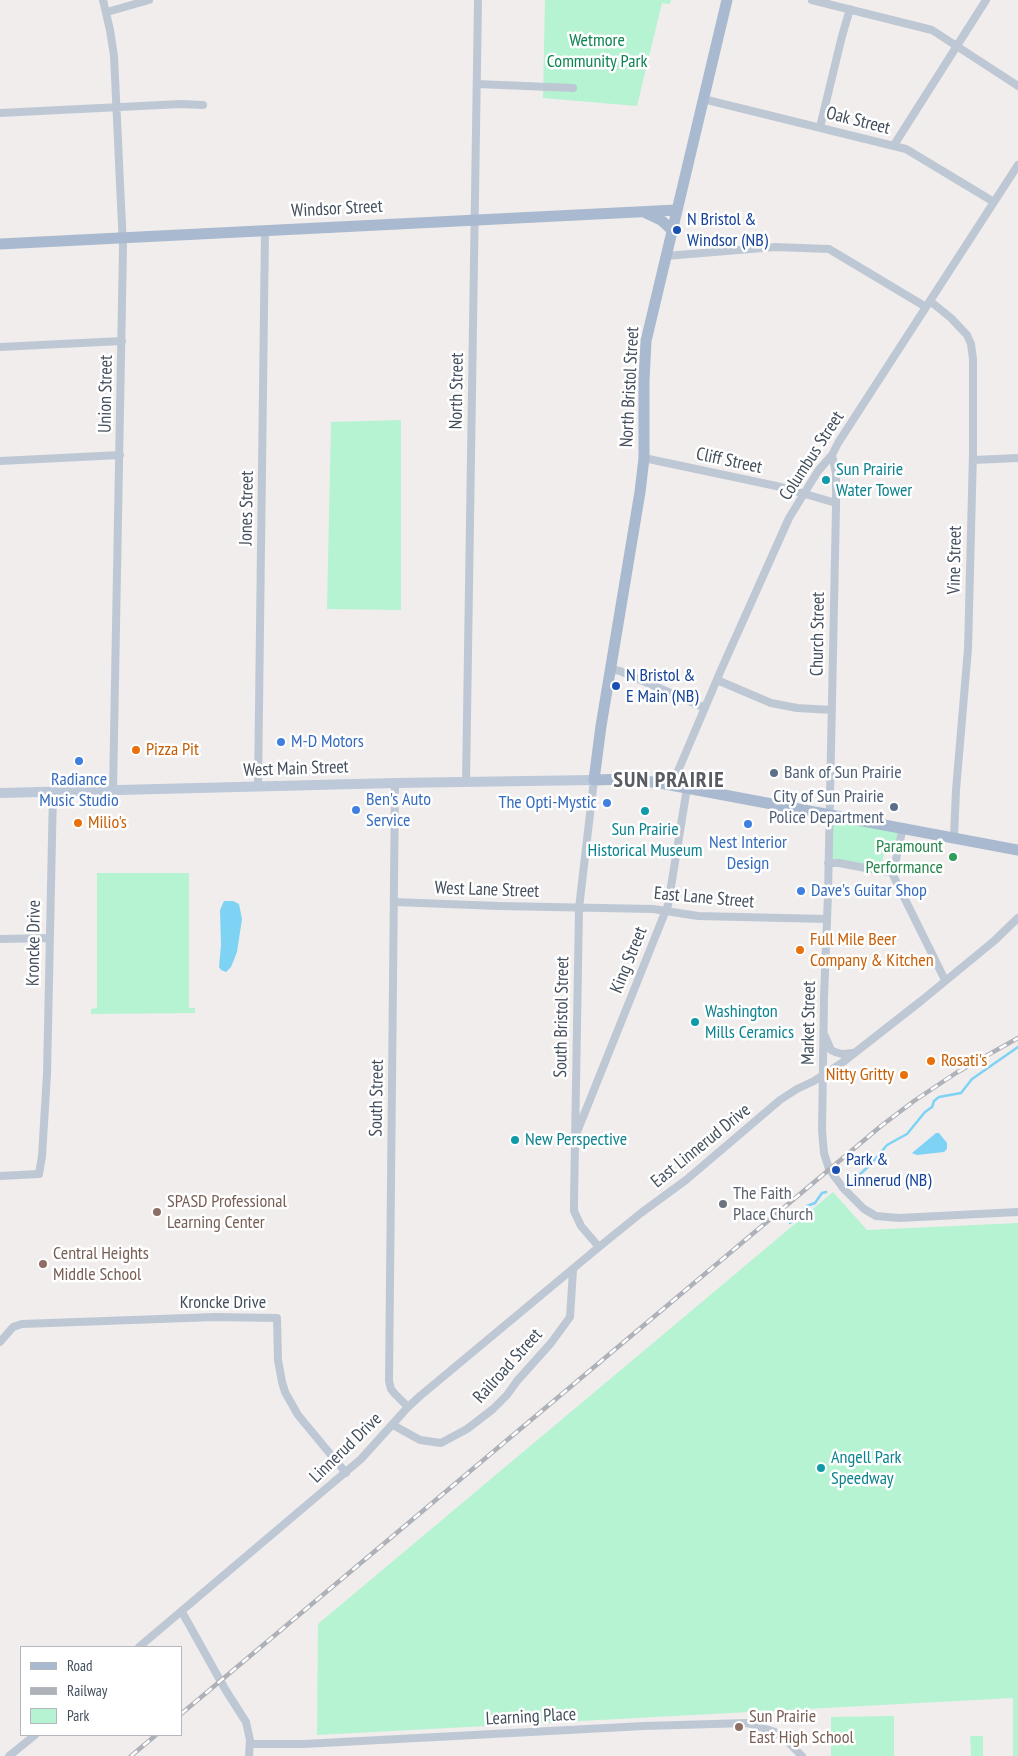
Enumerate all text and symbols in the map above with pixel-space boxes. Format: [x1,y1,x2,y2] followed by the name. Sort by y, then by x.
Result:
[547,30,647,72] park label: Wetmore Community Park
[824,103,892,139] street label: Oak Street
[291,196,383,222] street label: Windsor Street
[687,209,768,252] place label: N Bristol & Windsor (NB)
[671,224,683,236] marker: N Bristol & Windsor (NB)
[616,326,644,448] street label: North Bristol Street
[446,352,468,430] street label: North Street
[95,355,117,433] street label: Union Street
[775,407,849,505] street label: Columbus Street
[694,444,764,478] street label: Cliff Street
[836,459,912,502] place label: Sun Prairie Water Tower
[236,471,258,545] street label: Jones Street
[820,474,832,486] marker: Sun Prairie Water Tower
[944,525,966,595] street label: Vine Street
[806,592,830,676] street label: Church Street
[626,665,698,708] place label: N Bristol & E Main (NB)
[610,680,622,692] marker: N Bristol & E Main (NB)
[291,731,364,753] place label: M-D Motors
[275,736,287,748] marker: M-D Motors
[146,739,199,761] place label: Pizza Pit
[130,744,142,756] marker: Pizza Pit
[73,755,85,767] marker: Radiance Music Studio
[243,756,349,782] street label: West Main Street
[784,762,902,784] place label: Bank of Sun Prairie
[768,767,780,779] marker: Bank of Sun Prairie
[612,768,726,794] district label: SUN PRAIRIE
[39,769,119,812] place label: Radiance Music Studio
[769,786,884,829] place label: City of Sun Prairie Police Department
[366,789,431,832] place label: Ben's Auto Service
[498,792,597,814] place label: The Opti-Mystic
[601,797,613,809] marker: The Opti-Mystic
[888,801,900,813] marker: City of Sun Prairie Police Department
[350,804,362,816] marker: Ben's Auto Service
[639,805,651,817] marker: Sun Prairie Historical Museum
[88,812,127,834] place label: Milio's
[72,817,84,829] marker: Milio's
[742,818,754,830] marker: Nest Interior Design
[587,819,703,862] place label: Sun Prairie Historical Museum
[709,832,787,874] place label: Nest Interior Design
[865,836,943,879] place label: Paramount Performance
[947,851,959,863] marker: Paramount Performance
[434,877,540,903] street label: West Lane Street
[811,880,927,902] place label: Dave's Guitar Shop
[653,883,755,913] street label: East Lane Street
[795,885,807,897] marker: Dave's Guitar Shop
[22,900,46,986] street label: Kroncke Drive
[606,924,652,996] street label: King Street
[810,929,934,972] place label: Full Mile Beer Company & Kitchen
[794,944,806,956] marker: Full Mile Beer Company & Kitchen
[550,956,574,1078] street label: South Bristol Street
[797,981,821,1065] street label: Market Street
[705,1001,794,1044] place label: Washington Mills Ceramics
[689,1016,701,1028] marker: Washington Mills Ceramics
[941,1050,987,1072] place label: Rosati's
[925,1055,937,1067] marker: Rosati's
[366,1059,388,1137] street label: South Street
[826,1064,894,1086] place label: Nitty Gritty
[898,1069,910,1081] marker: Nitty Gritty
[647,1099,755,1193] street label: East Linnerud Drive
[525,1129,627,1151] place label: New Perspective
[509,1134,521,1146] marker: New Perspective
[846,1149,932,1192] place label: Park & Linnerud (NB)
[830,1164,842,1176] marker: Park & Linnerud (NB)
[733,1183,813,1226] place label: The Faith Place Church
[167,1191,287,1234] place label: SPASD Professional Learning Center
[717,1198,729,1210] marker: The Faith Place Church
[151,1206,163,1218] marker: SPASD Professional Learning Center
[53,1243,149,1286] place label: Central Heights Middle School
[37,1258,49,1270] marker: Central Heights Middle School
[180,1292,266,1314] street label: Kroncke Drive
[469,1324,547,1408] street label: Railroad Street
[306,1408,386,1488] street label: Linnerud Drive
[831,1447,902,1490] place label: Angell Park Speedway
[815,1462,827,1474] marker: Angell Park Speedway
[20,1646,182,1736] legend
[67,1656,93,1675] text: Road
[67,1681,107,1700] text: Railway
[485,1704,577,1730] street label: Learning Place
[67,1706,89,1725] text: Park
[749,1706,854,1748] place label: Sun Prairie East High School
[733,1721,745,1733] marker: Sun Prairie East High School

